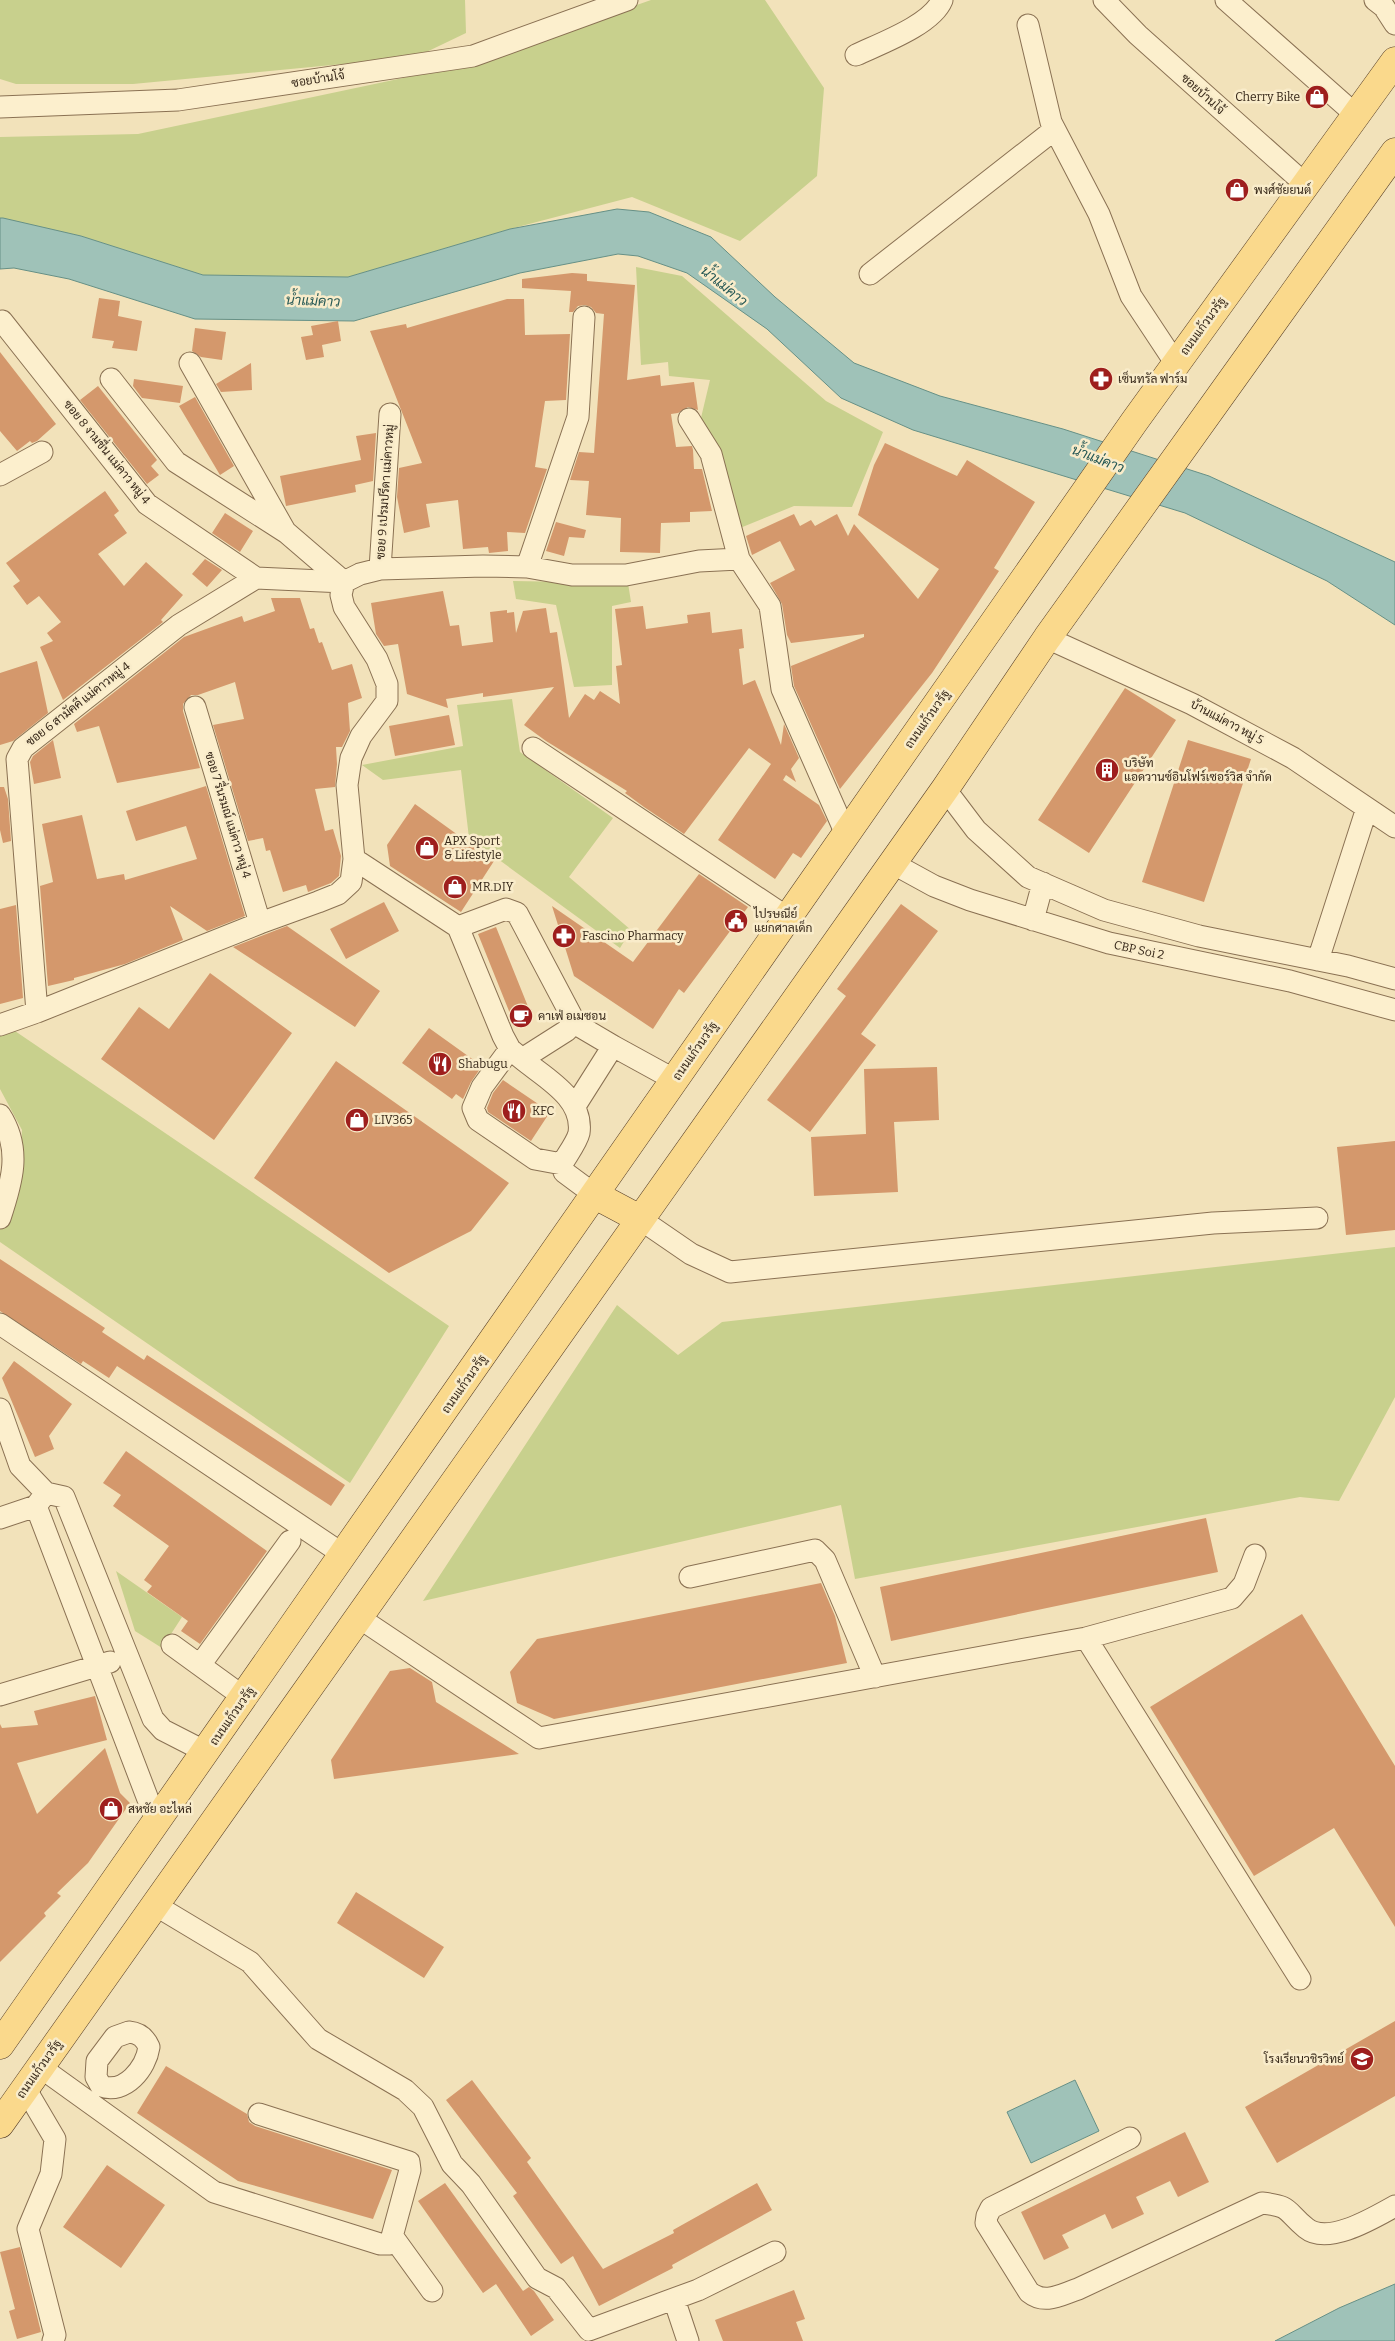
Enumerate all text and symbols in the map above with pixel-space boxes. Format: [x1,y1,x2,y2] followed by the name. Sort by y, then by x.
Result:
[290,67,346,90] street label: ซอยบ้านโจ้
[1178,70,1229,118] street label: ซอยบ้านโจ้
[1304,84,1330,110] shop icon: Cherry Bike
[1235,90,1300,104] place label: Cherry Bike
[1224,177,1250,203] shop icon: พงศ์ชัยยนต์
[1254,182,1311,197] place label: พงศ์ชัยยนต์
[697,259,753,310] water label: น้ำแม่คาว
[285,288,341,310] water label: น้ำแม่คาว
[1177,294,1230,358] street label: ถนนแก้วนวรัฐ
[1088,366,1114,392] pharmacy icon: เซ็นทรัล ฟาร์ม
[1118,370,1187,386] place label: เซ็นทรัล ฟาร์ม
[60,395,156,507] street label: ซอย 8 งามชื่น แม่คาว หมู่ 4
[372,424,398,560] street label: ซอย 9 เปรมปรีดา แม่คาวหมู่
[1069,438,1128,477] water label: น้ำแม่คาว
[23,658,133,750] street label: ซอย 6 สามัคคี แม่คาวหมู่ 4
[902,687,953,752] street label: ถนนแก้วนวรัฐ
[1188,697,1266,748] street label: บ้านแม่คาว หมู่ 5
[201,749,258,880] street label: ซอย 7 รื่นรมณ์ แม่คาว หมู่ 4
[1124,756,1272,784] place label: บริษัท แอดวานซ์อินโฟร์เซอร์วิส จำกัด
[1094,757,1120,783] building icon: บริษัท แอดวานซ์อินโฟร์เซอร์วิส จำกัด
[444,834,502,862] place label: APX Sport & Lifestyle
[414,835,440,861] shop icon: APX Sport & Lifestyle
[442,874,468,900] shop icon: MR.DIY
[472,880,514,894] place label: MR.DIY
[753,906,813,935] place label: ไปรษณีย์ แยกศาลเด็ก
[723,908,749,934] public building icon: ไปรษณีย์ แยกศาลเด็ก
[551,923,577,949] pharmacy icon: Fascino Pharmacy
[582,929,684,943] place label: Fascino Pharmacy
[1113,938,1165,962] street label: CBP Soi 2
[508,1003,534,1029] cafe icon: คาเฟ่ อเมซอน
[538,1009,606,1023] place label: คาเฟ่ อเมซอน
[670,1019,721,1084] street label: ถนนแก้วนวรัฐ
[427,1051,453,1077] restaurant icon: Shabugu
[458,1057,508,1071] place label: Shabugu
[501,1098,527,1124] restaurant icon: KFC
[532,1104,555,1118] place label: KFC
[344,1107,370,1133] shop icon: LIV365
[374,1113,413,1127] place label: LIV365
[439,1352,490,1417] street label: ถนนแก้วนวรัฐ
[207,1684,258,1749] street label: ถนนแก้วนวรัฐ
[98,1796,124,1822] shop icon: สหชัย อะไหล่
[128,1801,192,1816] place label: สหชัย อะไหล่
[14,2037,65,2102] street label: ถนนแก้วนวรัฐ
[1349,2046,1375,2072] school or university icon: โรงเรียนวชิรวิทย์
[1263,2051,1344,2066] place label: โรงเรียนวชิรวิทย์

